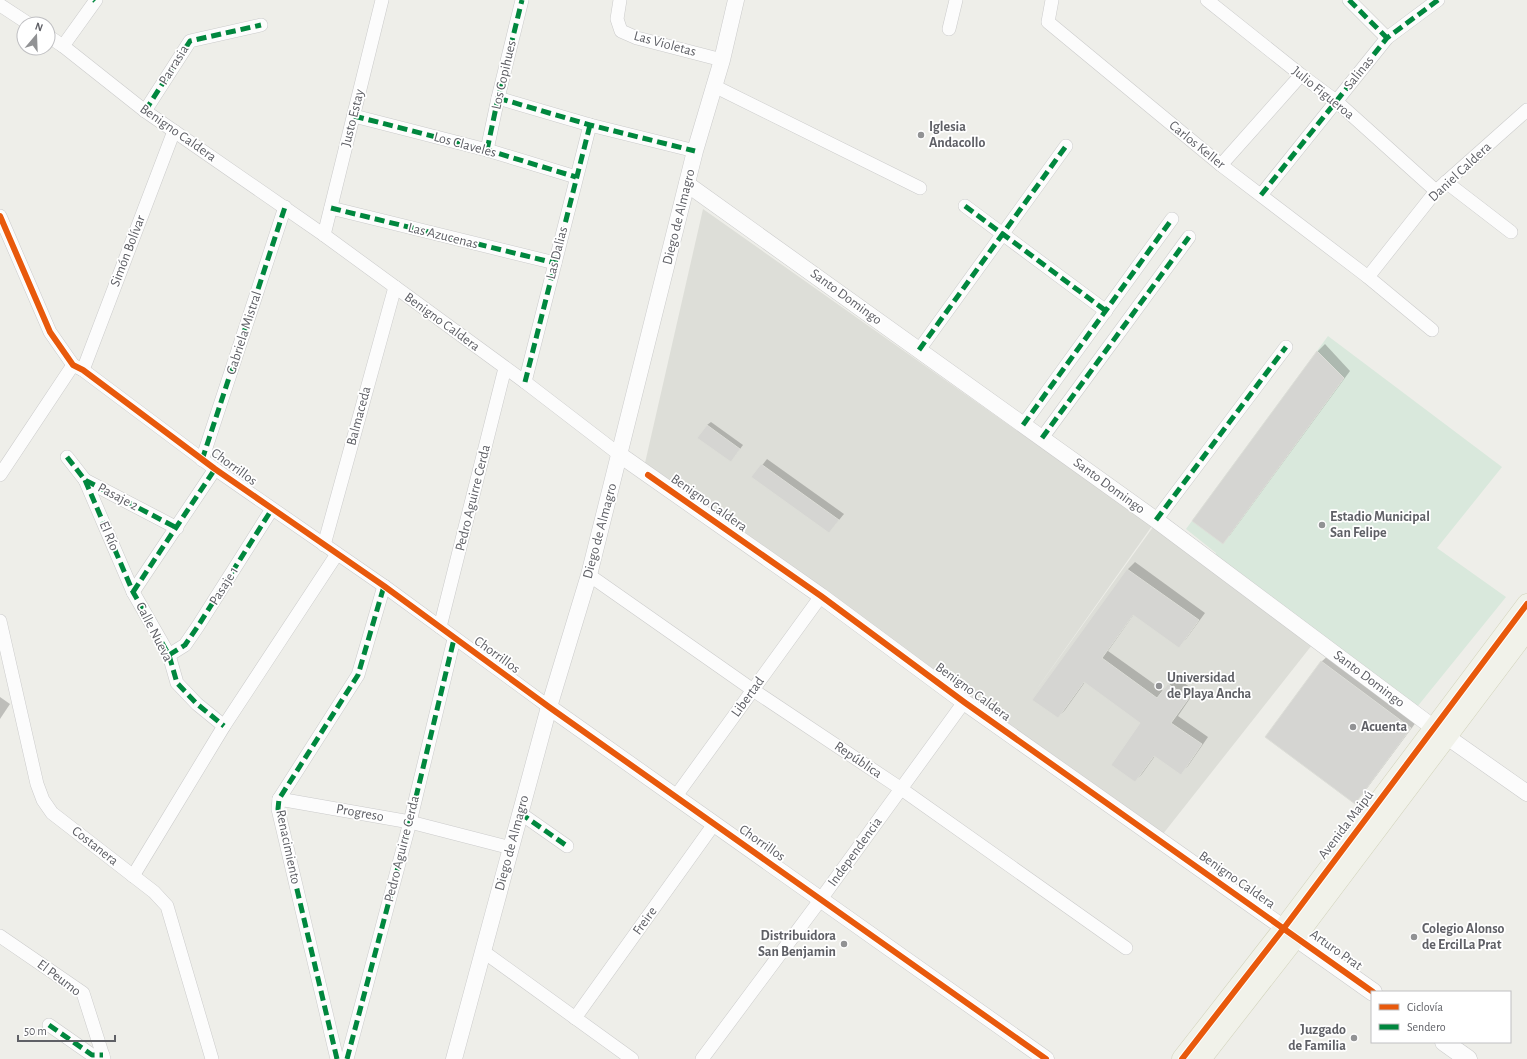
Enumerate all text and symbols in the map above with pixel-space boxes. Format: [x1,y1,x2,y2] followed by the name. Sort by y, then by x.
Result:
[16,16,56,56] north arrow
[34,21,45,33] text: N
[632,29,698,59] street label: Las Violetas
[489,39,519,111] street label: Los Copihues
[156,42,192,87] street label: Parrasia
[1341,54,1377,92] street label: Salinas
[1289,64,1357,122] street label: Julio Figueroa
[339,88,367,148] street label: Justo Estay
[137,102,219,165] street label: Benigno Caldera
[1166,118,1228,172] street label: Carlos Keller
[929,120,985,150] place label: Iglesia Andacollo
[432,130,498,160] street label: Los Claveles
[916,130,926,140] marker: Iglesia Andacollo
[1426,139,1494,204] street label: Daniel Caldera
[660,168,698,266] street label: Diego de Almagro
[108,213,148,289] street label: Simón Bolívar
[407,221,479,251] street label: Las Azucenas
[544,225,570,281] street label: Las Dalias
[808,266,884,328] street label: Santo Domingo
[224,290,264,376] street label: Gabriela Mistral
[402,290,483,354] street label: Benigno Caldera
[344,384,374,447] street label: Balmaceda
[453,443,493,553] street label: Pedro Aguirre Cerda
[209,446,259,488] street label: Chorrillos
[1071,455,1147,517] street label: Santo Domingo
[668,472,750,535] street label: Benigno Caldera
[95,481,141,513] street label: Pasaje 2
[581,482,619,580] street label: Diego de Almagro
[1330,510,1430,540] place label: Estadio Municipal San Felipe
[97,519,121,553] street label: El Río
[1317,520,1327,530] marker: Estadio Municipal San Felipe
[207,564,241,608] street label: Pasaje 1
[133,600,175,664] street label: Calle Nueva
[472,634,522,676] street label: Chorrillos
[1331,648,1407,710] street label: Santo Domingo
[933,660,1014,724] street label: Benigno Caldera
[1167,671,1252,701] place label: Universidad de Playa Ancha
[729,674,767,720] street label: Libertad
[1154,681,1164,691] marker: Universidad de Playa Ancha
[1361,720,1408,734] place label: Acuenta
[1348,722,1358,732] marker: Acuenta
[832,739,885,781] street label: República
[1316,788,1376,862] street label: Avenida Maipú
[382,794,422,904] street label: Pedro Aguirre Cerda
[493,794,531,892] street label: Diego de Almagro
[335,802,385,824] street label: Progreso
[273,809,303,886] street label: Renacimiento
[825,814,885,889] street label: Independencia
[736,822,788,864] street label: Chorrillos
[69,824,121,869] street label: Costanera
[1196,849,1278,912] street label: Benigno Caldera
[630,904,660,938] street label: Freire
[1422,922,1505,952] place label: Colegio Alonso de ErcilLa Prat
[1307,927,1365,973] street label: Arturo Prat
[758,929,836,959] place label: Distribuidora San Benjamin
[1409,932,1419,942] marker: Colegio Alonso de ErcilLa Prat
[839,939,849,949] marker: Distribuidora San Benjamin
[35,957,84,999] street label: El Peumo
[1371,991,1511,1043] legend
[1407,1001,1443,1013] text: Ciclovía
[18,1017,115,1043] scale bar
[1407,1021,1446,1033] text: Sendero
[1288,1023,1346,1053] place label: Juzgado de Familia
[24,1025,47,1037] text: 50 m
[1349,1033,1359,1043] marker: Juzgado de Familia

